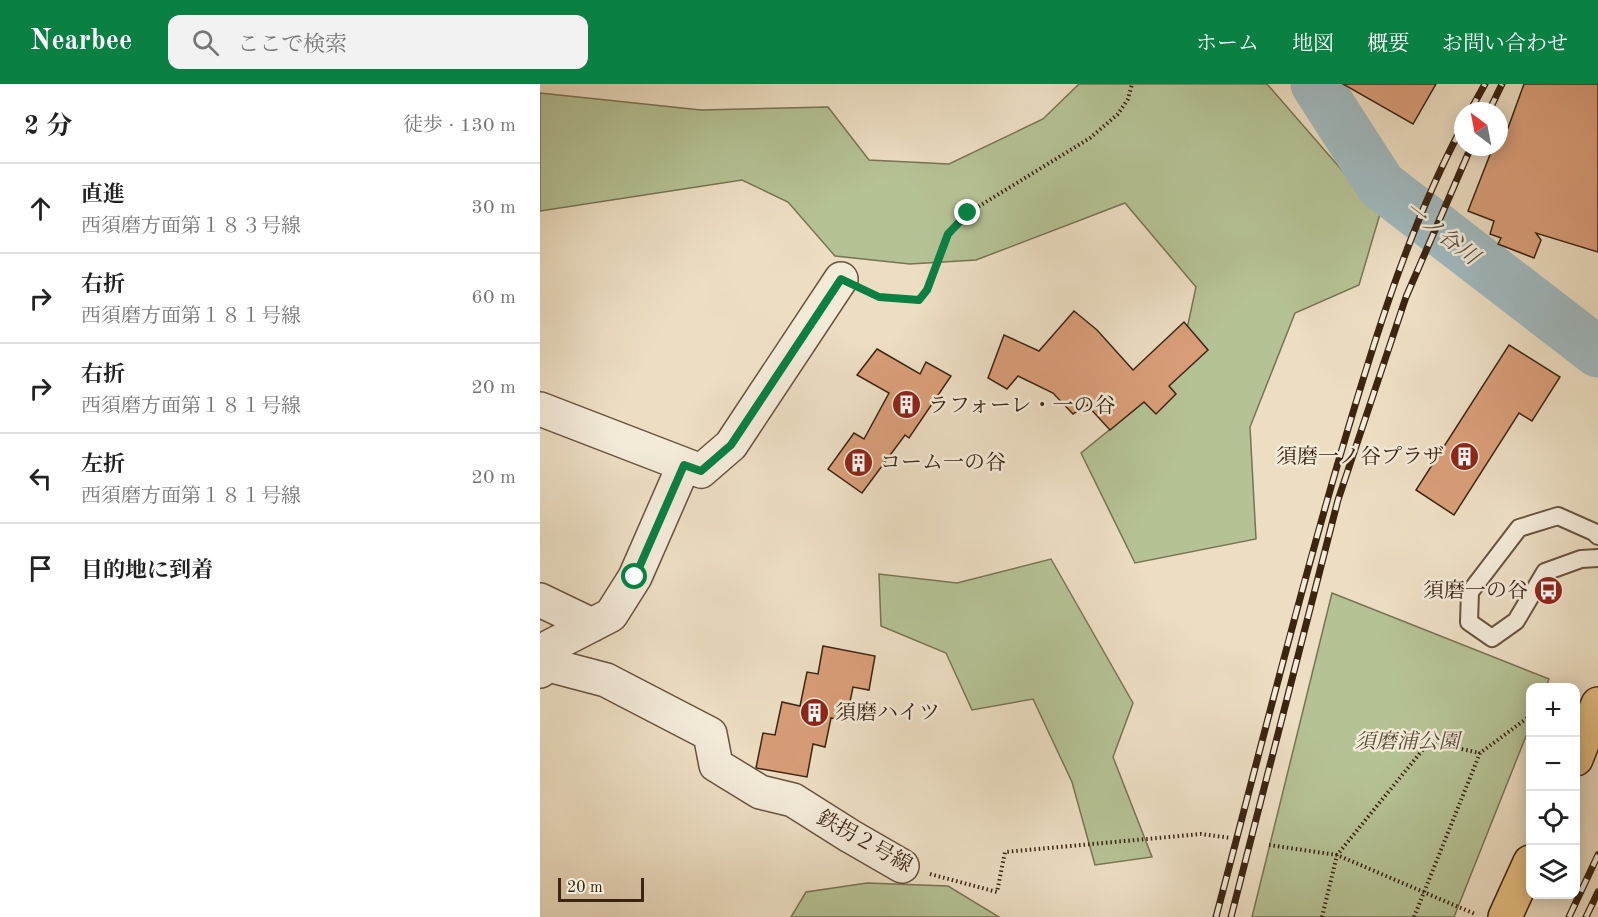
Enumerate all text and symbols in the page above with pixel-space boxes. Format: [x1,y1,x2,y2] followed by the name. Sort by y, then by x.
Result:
[168,15,588,69] search box
[189,26,222,59] icon: search
[30,28,132,56] text: Nearbee
[237,34,347,56] text: ここで検索
[1196,34,1259,55] text: ホーム
[1292,34,1334,55] text: 地図
[1367,34,1409,55] text: 概要
[1442,34,1568,55] text: お問い合わせ
[1454,102,1508,156] north arrow
[24,114,72,140] text: 2 分
[403,116,516,136] text: 徒歩 · 130 m
[81,184,125,206] text: 直進
[24,192,57,225] icon: ahead
[1399,196,1485,271] water label: 一ノ谷川
[471,198,516,218] text: 30 m
[954,199,980,225] route end
[81,217,301,237] text: 西須磨方面第１８３号線
[81,274,125,296] text: 右折
[24,282,57,315] icon: right
[471,288,516,308] text: 60 m
[81,307,301,327] text: 西須磨方面第１８１号線
[81,364,125,386] text: 右折
[24,372,57,405] icon: right
[471,378,516,398] text: 20 m
[891,389,923,421] building icon: ラフォーレ・一の谷
[928,394,1116,417] place label: ラフォーレ・一の谷
[81,397,301,417] text: 西須磨方面第１８１号線
[1449,440,1481,472] building icon: 須磨一ノ谷プラザ
[1276,445,1444,468] place label: 須磨一ノ谷プラザ
[843,446,875,478] building icon: コーム一の谷
[880,451,1006,474] place label: コーム一の谷
[81,454,125,476] text: 左折
[24,462,57,495] icon: left
[471,468,516,488] text: 20 m
[81,487,301,507] text: 西須磨方面第１８１号線
[24,552,57,585] icon: arrive
[81,560,213,582] text: 目的地に到着
[621,563,647,589] route start
[1533,574,1565,606] bus stop icon: 須磨一の谷
[1423,579,1528,602] place label: 須磨一の谷
[1526,683,1580,899] map controls
[1526,683,1580,737] button: +
[798,696,830,728] building icon: 須磨ハイツ
[835,701,940,724] place label: 須磨ハイツ
[1355,730,1462,753] park label: 須磨浦公園
[1526,737,1580,791] button: −
[1526,791,1580,845] button: locate
[813,806,916,877] street label: 鉄拐２号線
[1526,845,1580,899] button: layers
[558,875,644,902] scale bar
[567,880,603,896] text: 20 m

